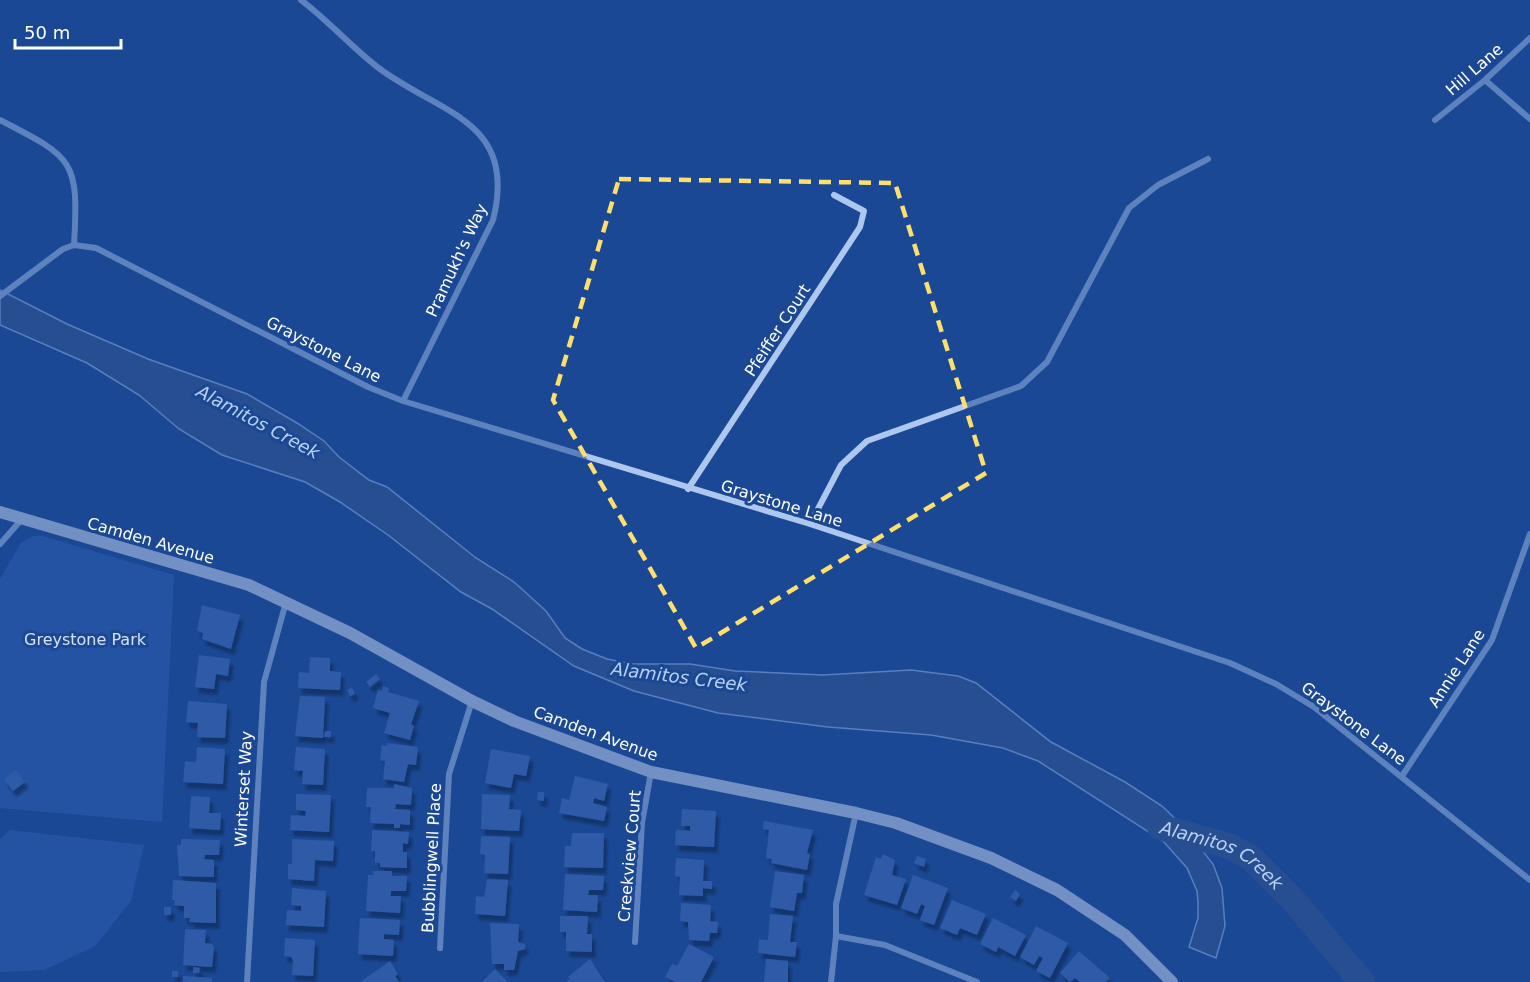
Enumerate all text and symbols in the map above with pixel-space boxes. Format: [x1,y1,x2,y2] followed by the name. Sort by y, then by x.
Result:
[15,12,122,50] scale bar
[24,22,70,43] text: 50 m
[1442,40,1507,99] street label: Hill Lane
[422,201,491,320] street label: Pramukh's Way
[741,281,814,380] street label: Pfeiffer Court
[263,312,384,387] street label: Graystone Lane
[192,380,325,464] water label: Alamitos Creek
[719,476,845,531] street label: Graystone Lane
[85,513,217,568] street label: Camden Avenue
[1424,626,1489,711] street label: Annie Lane
[24,630,147,649] park label: Greystone Park
[609,658,750,695] water label: Alamitos Creek
[1297,678,1410,769] street label: Graystone Lane
[531,702,661,765] street label: Camden Avenue
[231,730,256,848] street label: Winterset Way
[418,783,445,933] street label: Bubblingwell Place
[614,789,645,923] street label: Creekview Court
[1157,816,1289,895] water label: Alamitos Creek

